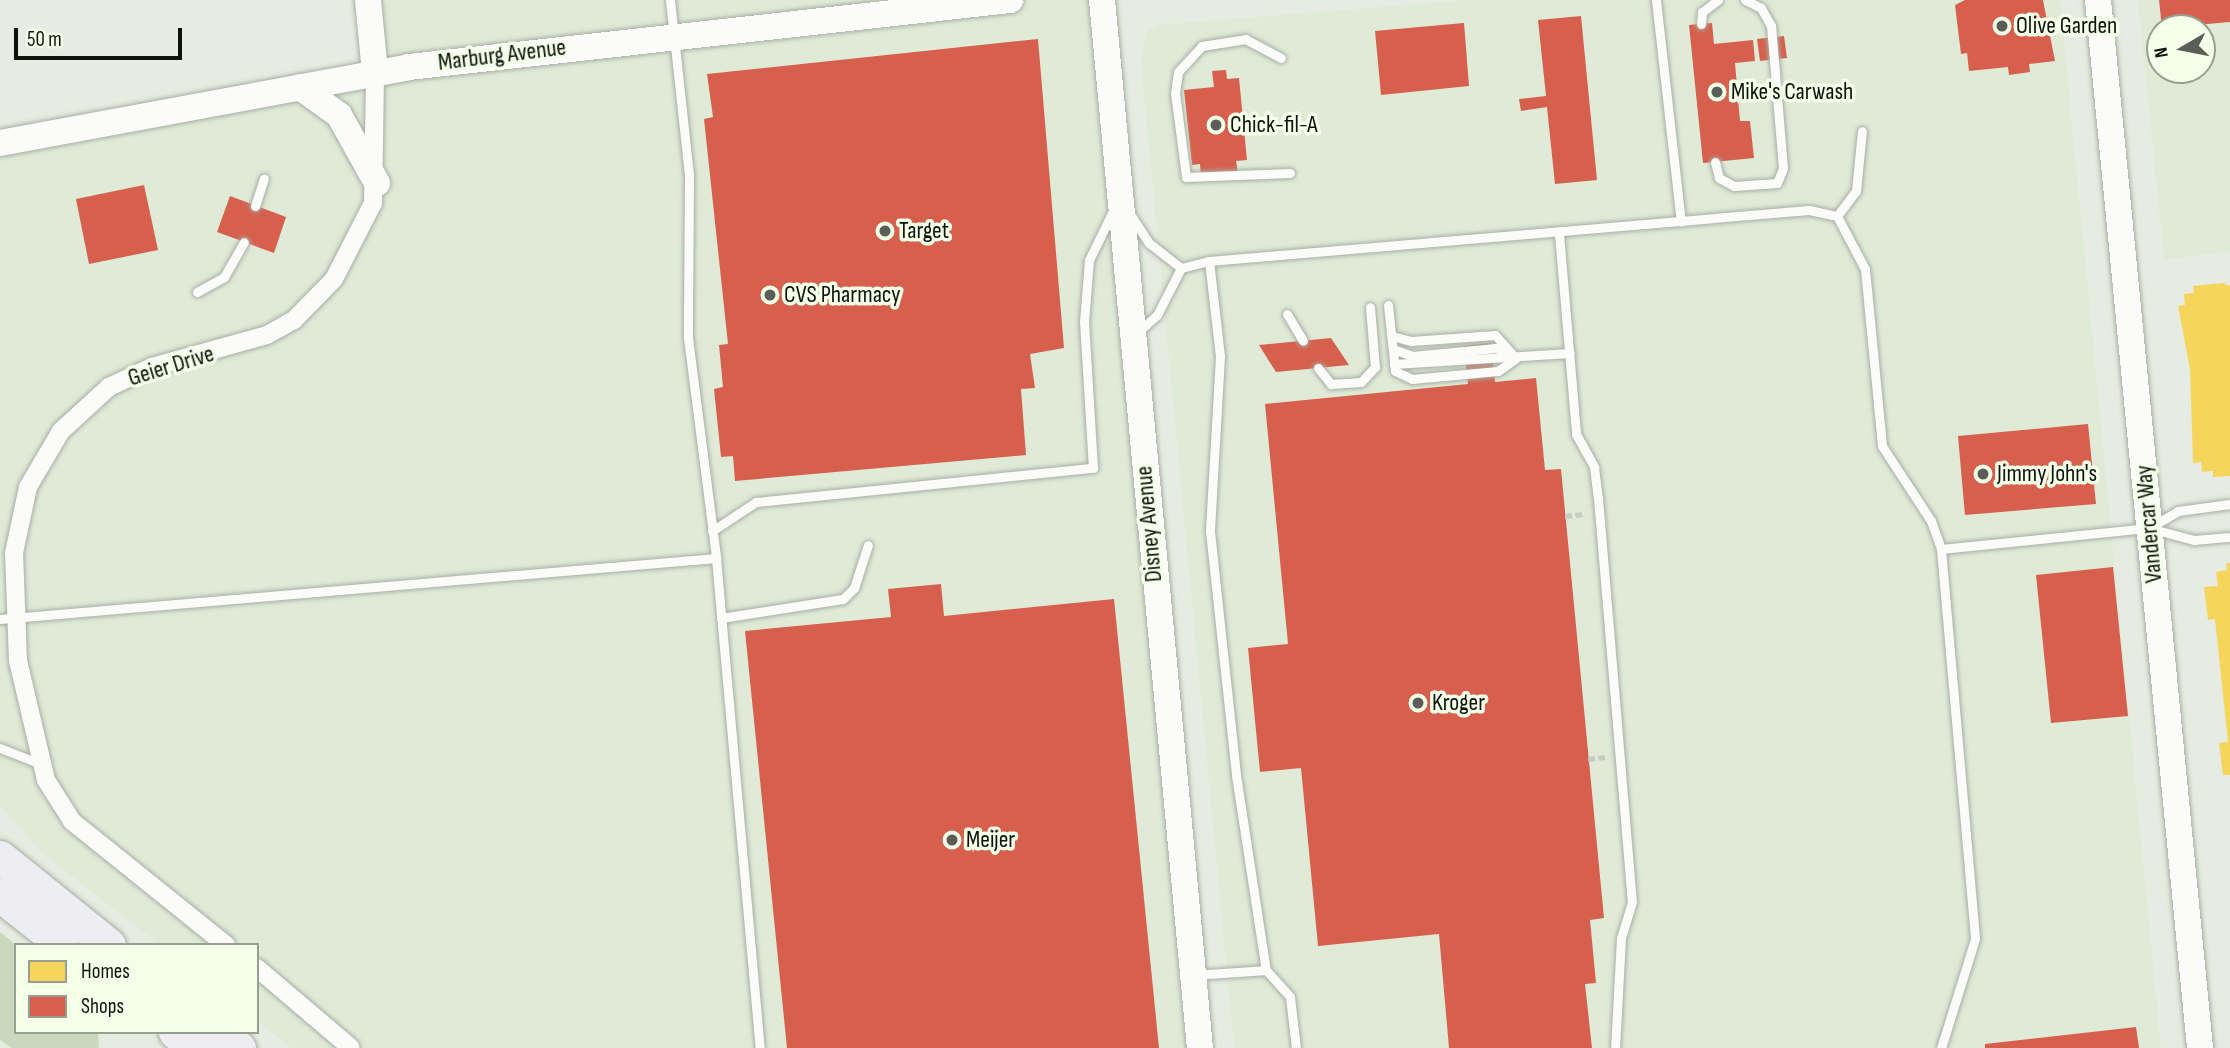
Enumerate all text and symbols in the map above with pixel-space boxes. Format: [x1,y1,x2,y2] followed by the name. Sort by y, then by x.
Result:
[2016,12,2117,40] place label: Olive Garden
[18,14,186,58] scale bar
[2146,14,2216,84] north arrow
[1994,18,2010,34] marker: Olive Garden
[27,27,62,52] text: 50 m
[436,33,568,77] street label: Marburg Avenue
[2150,45,2174,59] text: N
[1731,78,1853,106] place label: Mike's Carwash
[1709,84,1725,100] marker: Mike's Carwash
[1230,111,1318,139] place label: Chick-fil-A
[1208,117,1224,133] marker: Chick-fil-A
[899,217,949,245] place label: Target
[877,223,893,239] marker: Target
[784,281,901,309] place label: CVS Pharmacy
[762,287,778,303] marker: CVS Pharmacy
[125,339,217,393] street label: Geier Drive
[1997,460,2097,488] place label: Jimmy John's
[2130,464,2168,584] street label: Vandercar Way
[1130,465,1168,583] street label: Disney Avenue
[1975,466,1991,482] marker: Jimmy John's
[1432,689,1485,717] place label: Kroger
[1410,695,1426,711] marker: Kroger
[966,826,1015,854] place label: Meijer
[944,832,960,848] marker: Meijer
[14,943,259,1034] legend
[81,959,130,984] text: Homes
[81,994,124,1019] text: Shops

